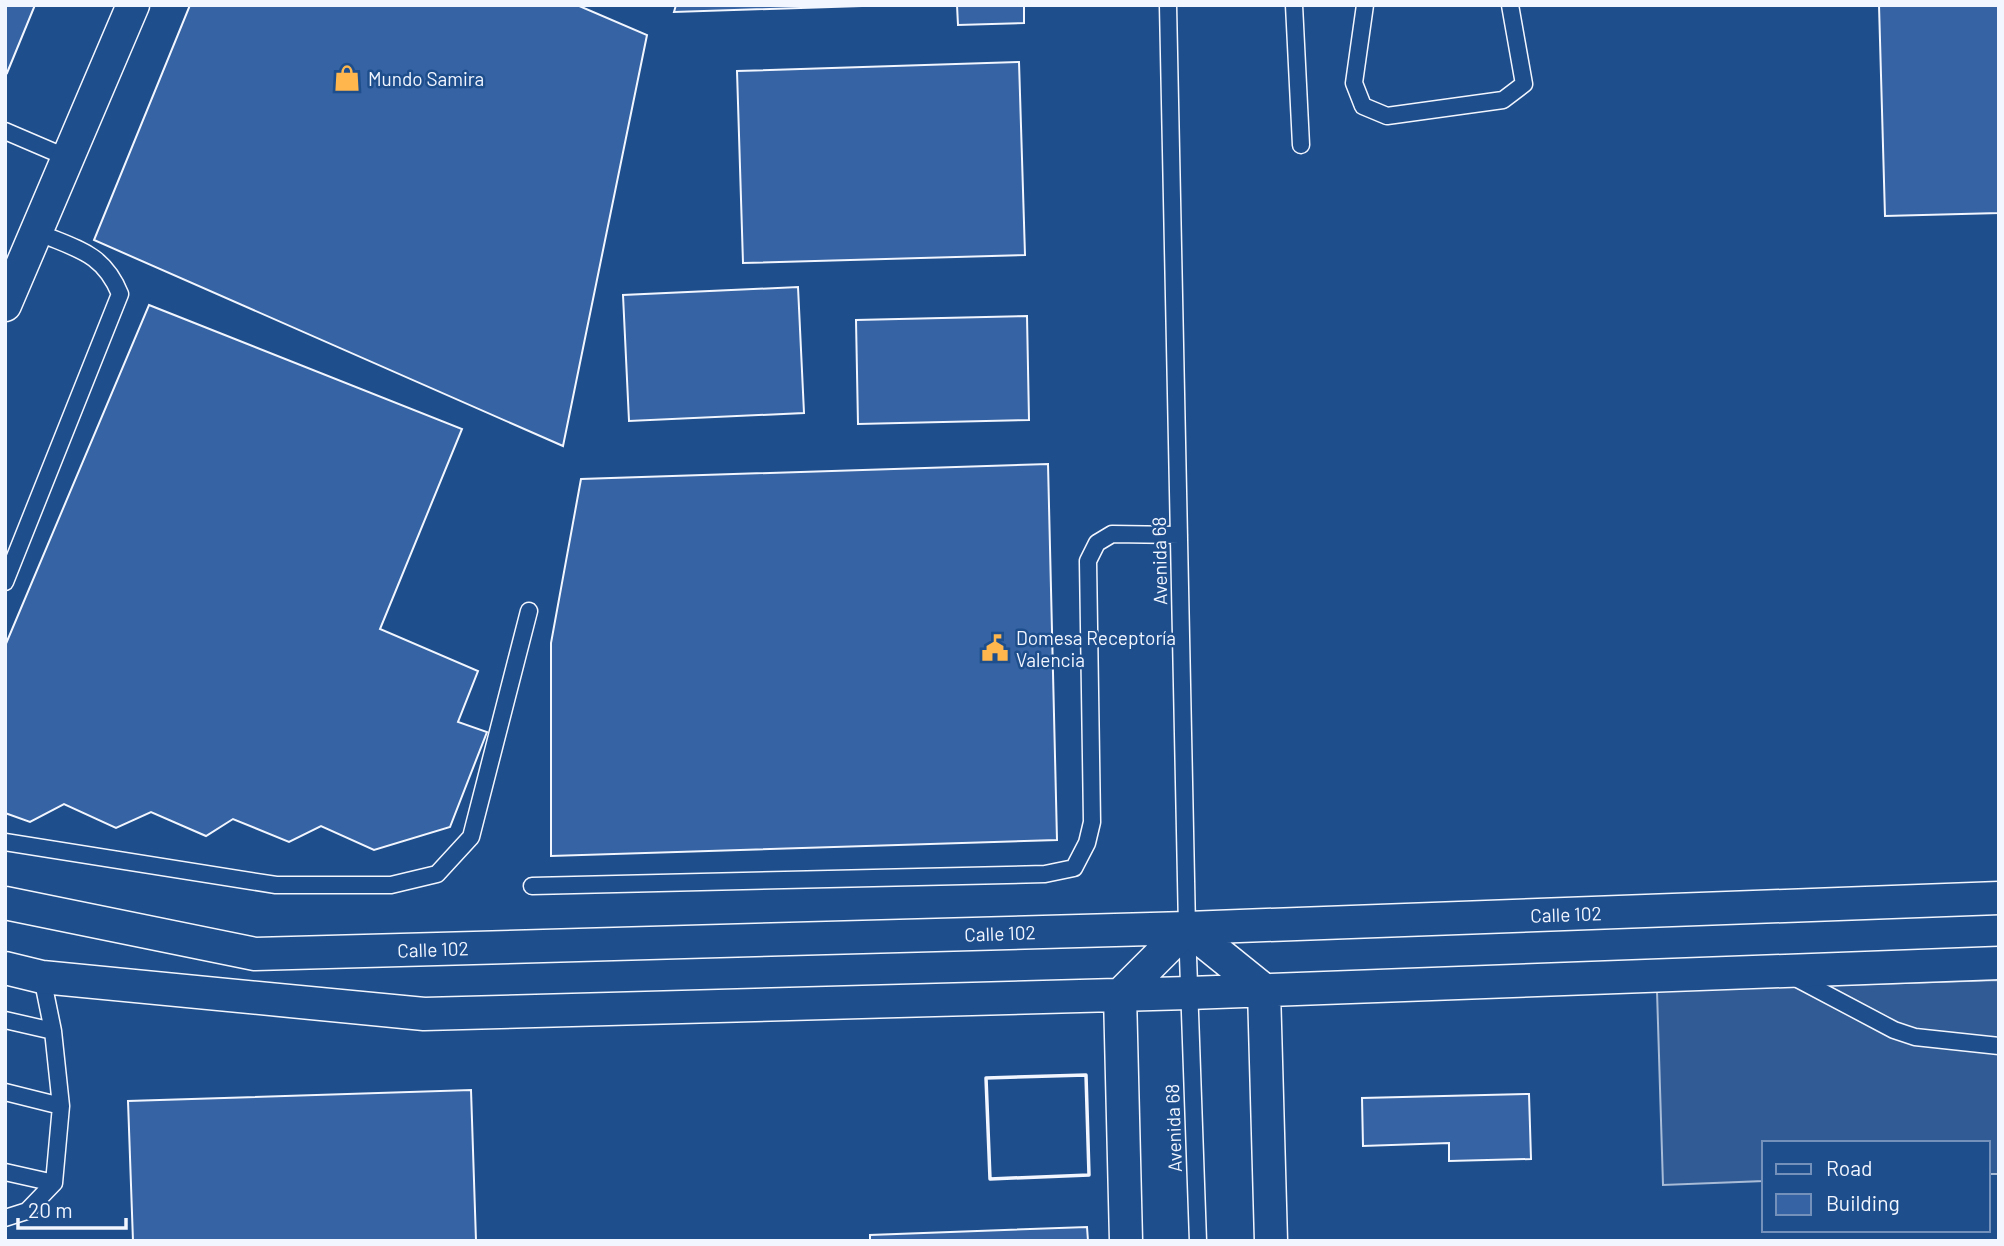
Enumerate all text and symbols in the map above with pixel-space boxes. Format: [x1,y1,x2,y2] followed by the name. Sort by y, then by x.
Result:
[332,63,362,93] shop icon: Mundo Samira
[368,67,484,90] place label: Mundo Samira
[1147,517,1171,605] street label: Avenida 68
[1016,626,1176,671] place label: Domesa Receptoría Valencia
[980,633,1010,663] public building icon: Domesa Receptoría Valencia
[1530,901,1602,927] street label: Calle 102
[964,920,1036,946] street label: Calle 102
[397,936,469,962] street label: Calle 102
[1160,1083,1186,1173] street label: Avenida 68
[1762,1141,1990,1232] legend
[1826,1155,1872,1180] text: Road
[18,1186,126,1230] scale bar
[1826,1190,1900,1215] text: Building
[28,1197,73,1222] text: 20 m

